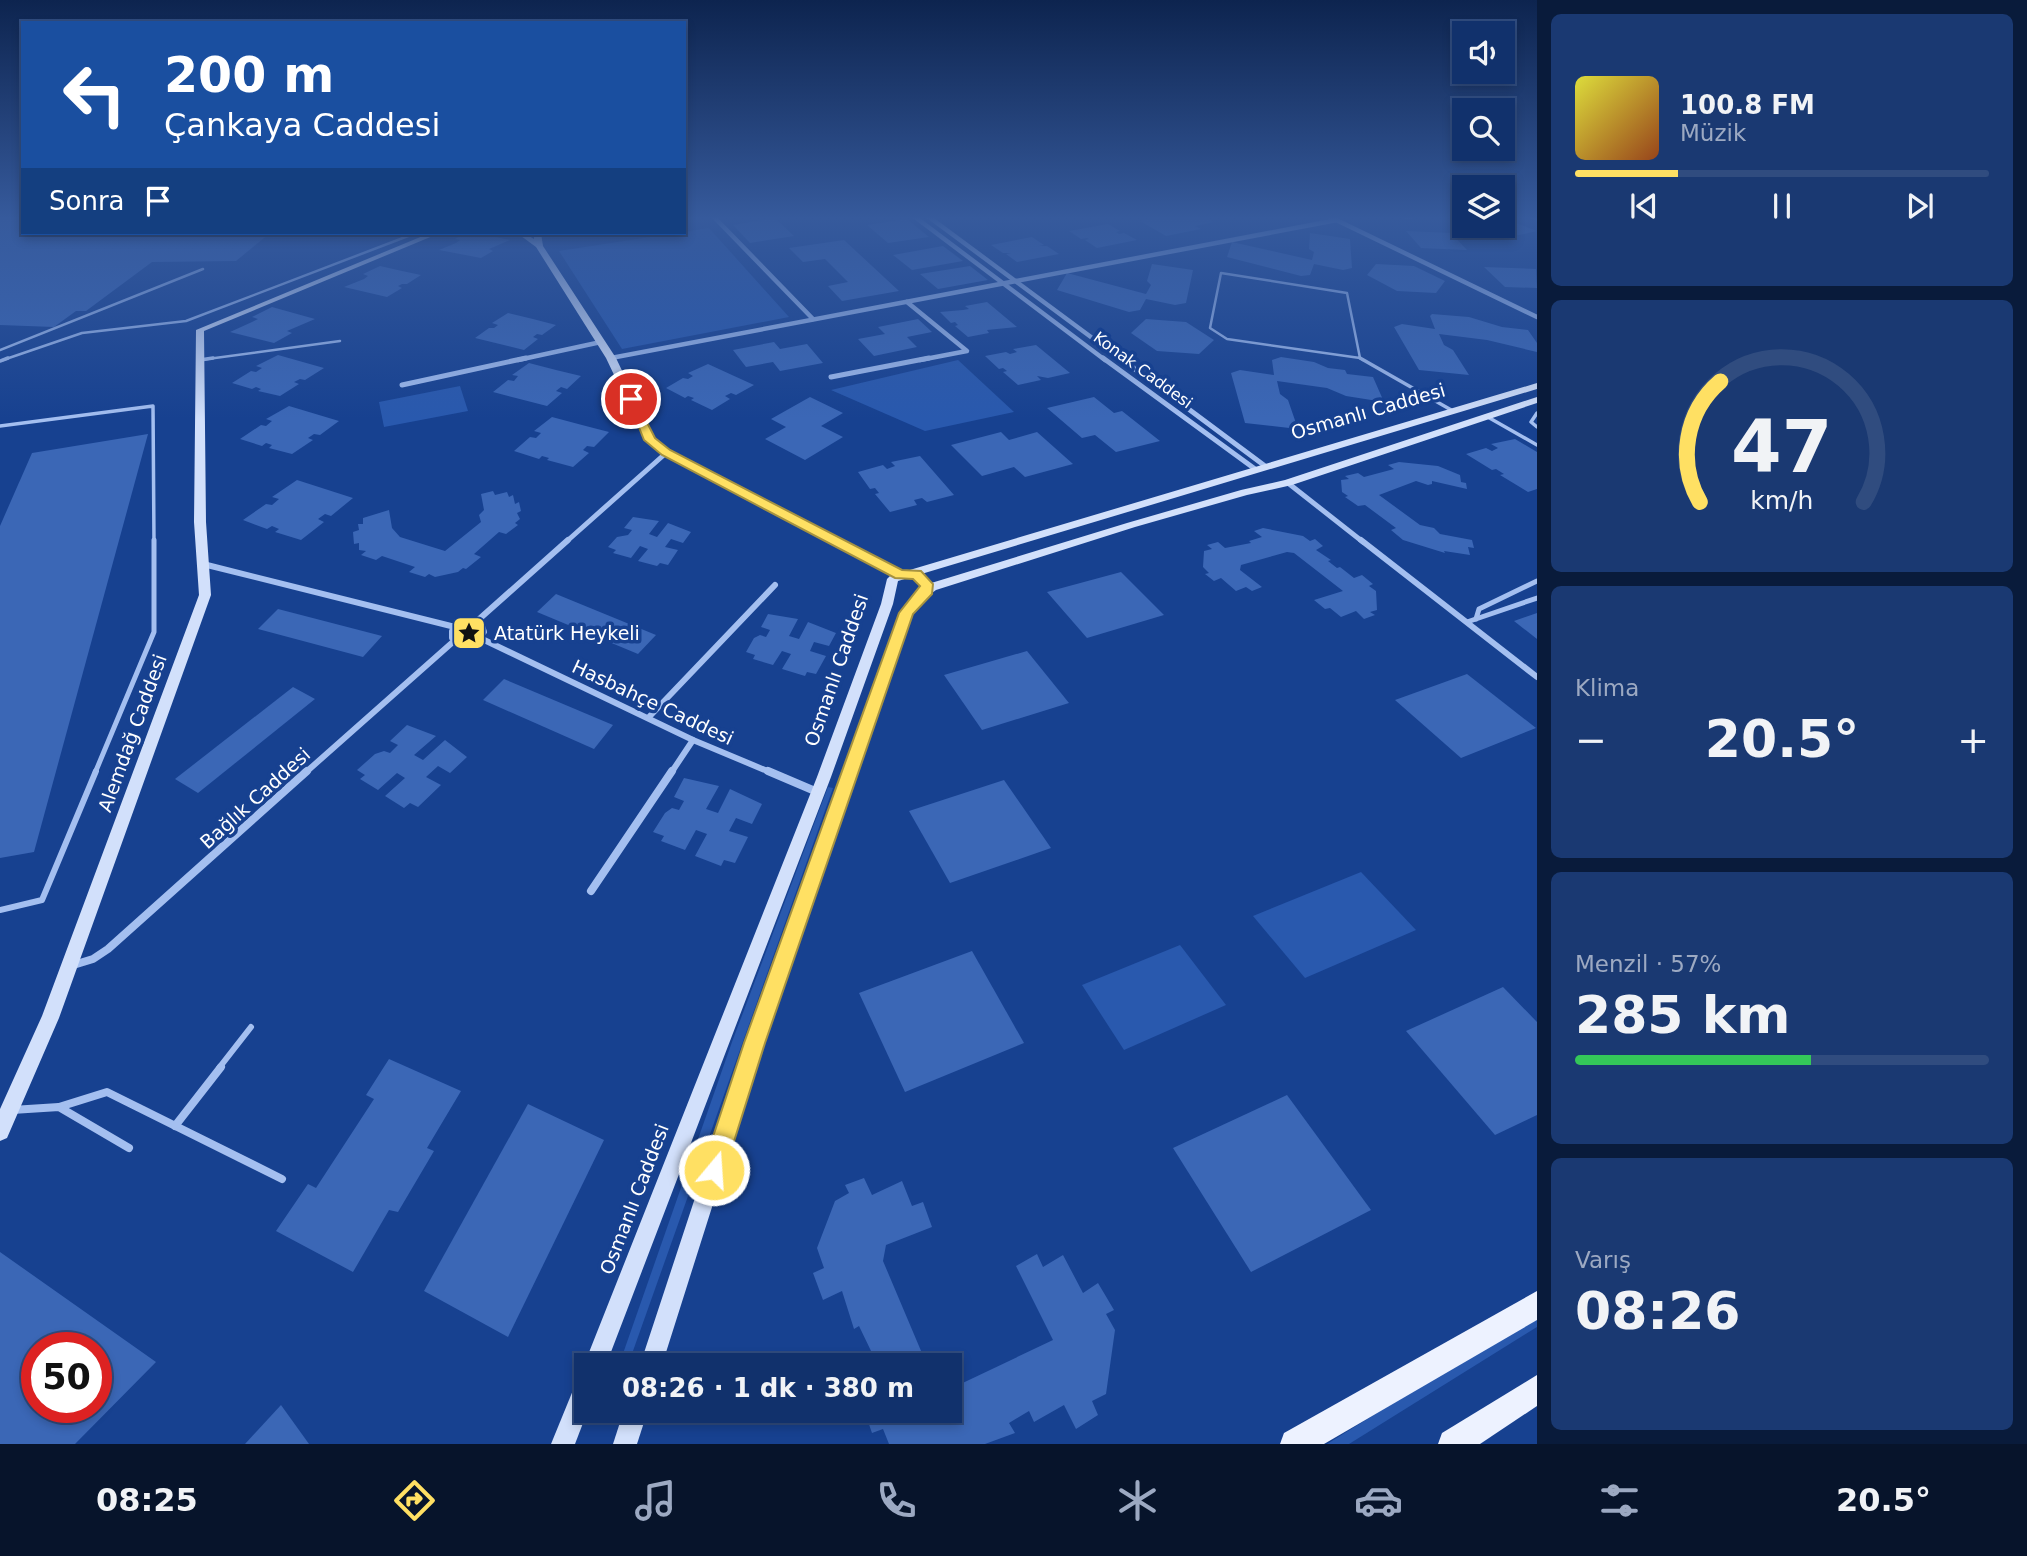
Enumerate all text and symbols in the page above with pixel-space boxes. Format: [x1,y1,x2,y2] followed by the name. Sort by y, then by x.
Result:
[1452,21,1515,238] map controls
[1452,21,1515,84] button: sound
[164,47,334,104] text: 200 m
[49,49,140,140] icon: left
[1680,90,1815,120] text: 100.8 FM
[1452,98,1515,161] button: search
[164,106,440,144] text: Çankaya Caddesi
[1680,120,1746,146] text: Müzik
[1452,175,1515,238] button: layers
[139,182,177,220] icon: arrive
[49,186,125,216] text: Sonra
[1625,187,1663,225] icon: previous
[1763,187,1801,225] icon: pause
[1901,187,1939,225] icon: next
[1090,328,1196,412] street label: Konak Caddesi
[601,369,661,429] pin
[1288,378,1448,444] street label: Osmanlı Caddesi
[612,380,650,418] icon: arrive
[1731,404,1833,489] text: 47
[1750,486,1814,515] text: km/h
[800,591,872,749] street label: Osmanlı Caddesi
[450,614,488,652] place icon: Atatürk Heykeli
[494,622,640,644] place label: Atatürk Heykeli
[93,651,171,815] street label: Alemdağ Caddesi
[569,655,737,749] street label: Hasbahçe Caddesi
[1575,675,1639,701] text: Klima
[1705,709,1859,769] text: 20.5°
[1575,718,1607,762] text: −
[1957,718,1989,762] text: +
[196,743,314,853] street label: Bağlık Caddesi
[1575,951,1721,977] text: Menzil · 57%
[1575,985,1790,1045] text: 285 km
[595,1121,673,1277] street label: Osmanlı Caddesi
[677,1133,751,1207] position arrow
[1575,1247,1631,1273] text: Varış
[1575,1281,1741,1341] text: 08:26
[21,1332,112,1423] speed limit sign: 50
[622,1373,914,1403] text: 08:26 · 1 dk · 380 m
[390,1476,439,1525] icon: directions
[631,1476,680,1525] icon: music
[872,1476,921,1525] icon: phone
[1113,1476,1162,1525] icon: climate
[1354,1476,1403,1525] icon: car
[1595,1476,1644,1525] icon: filters
[96,1481,198,1519] text: 08:25
[1836,1481,1931,1519] text: 20.5°

